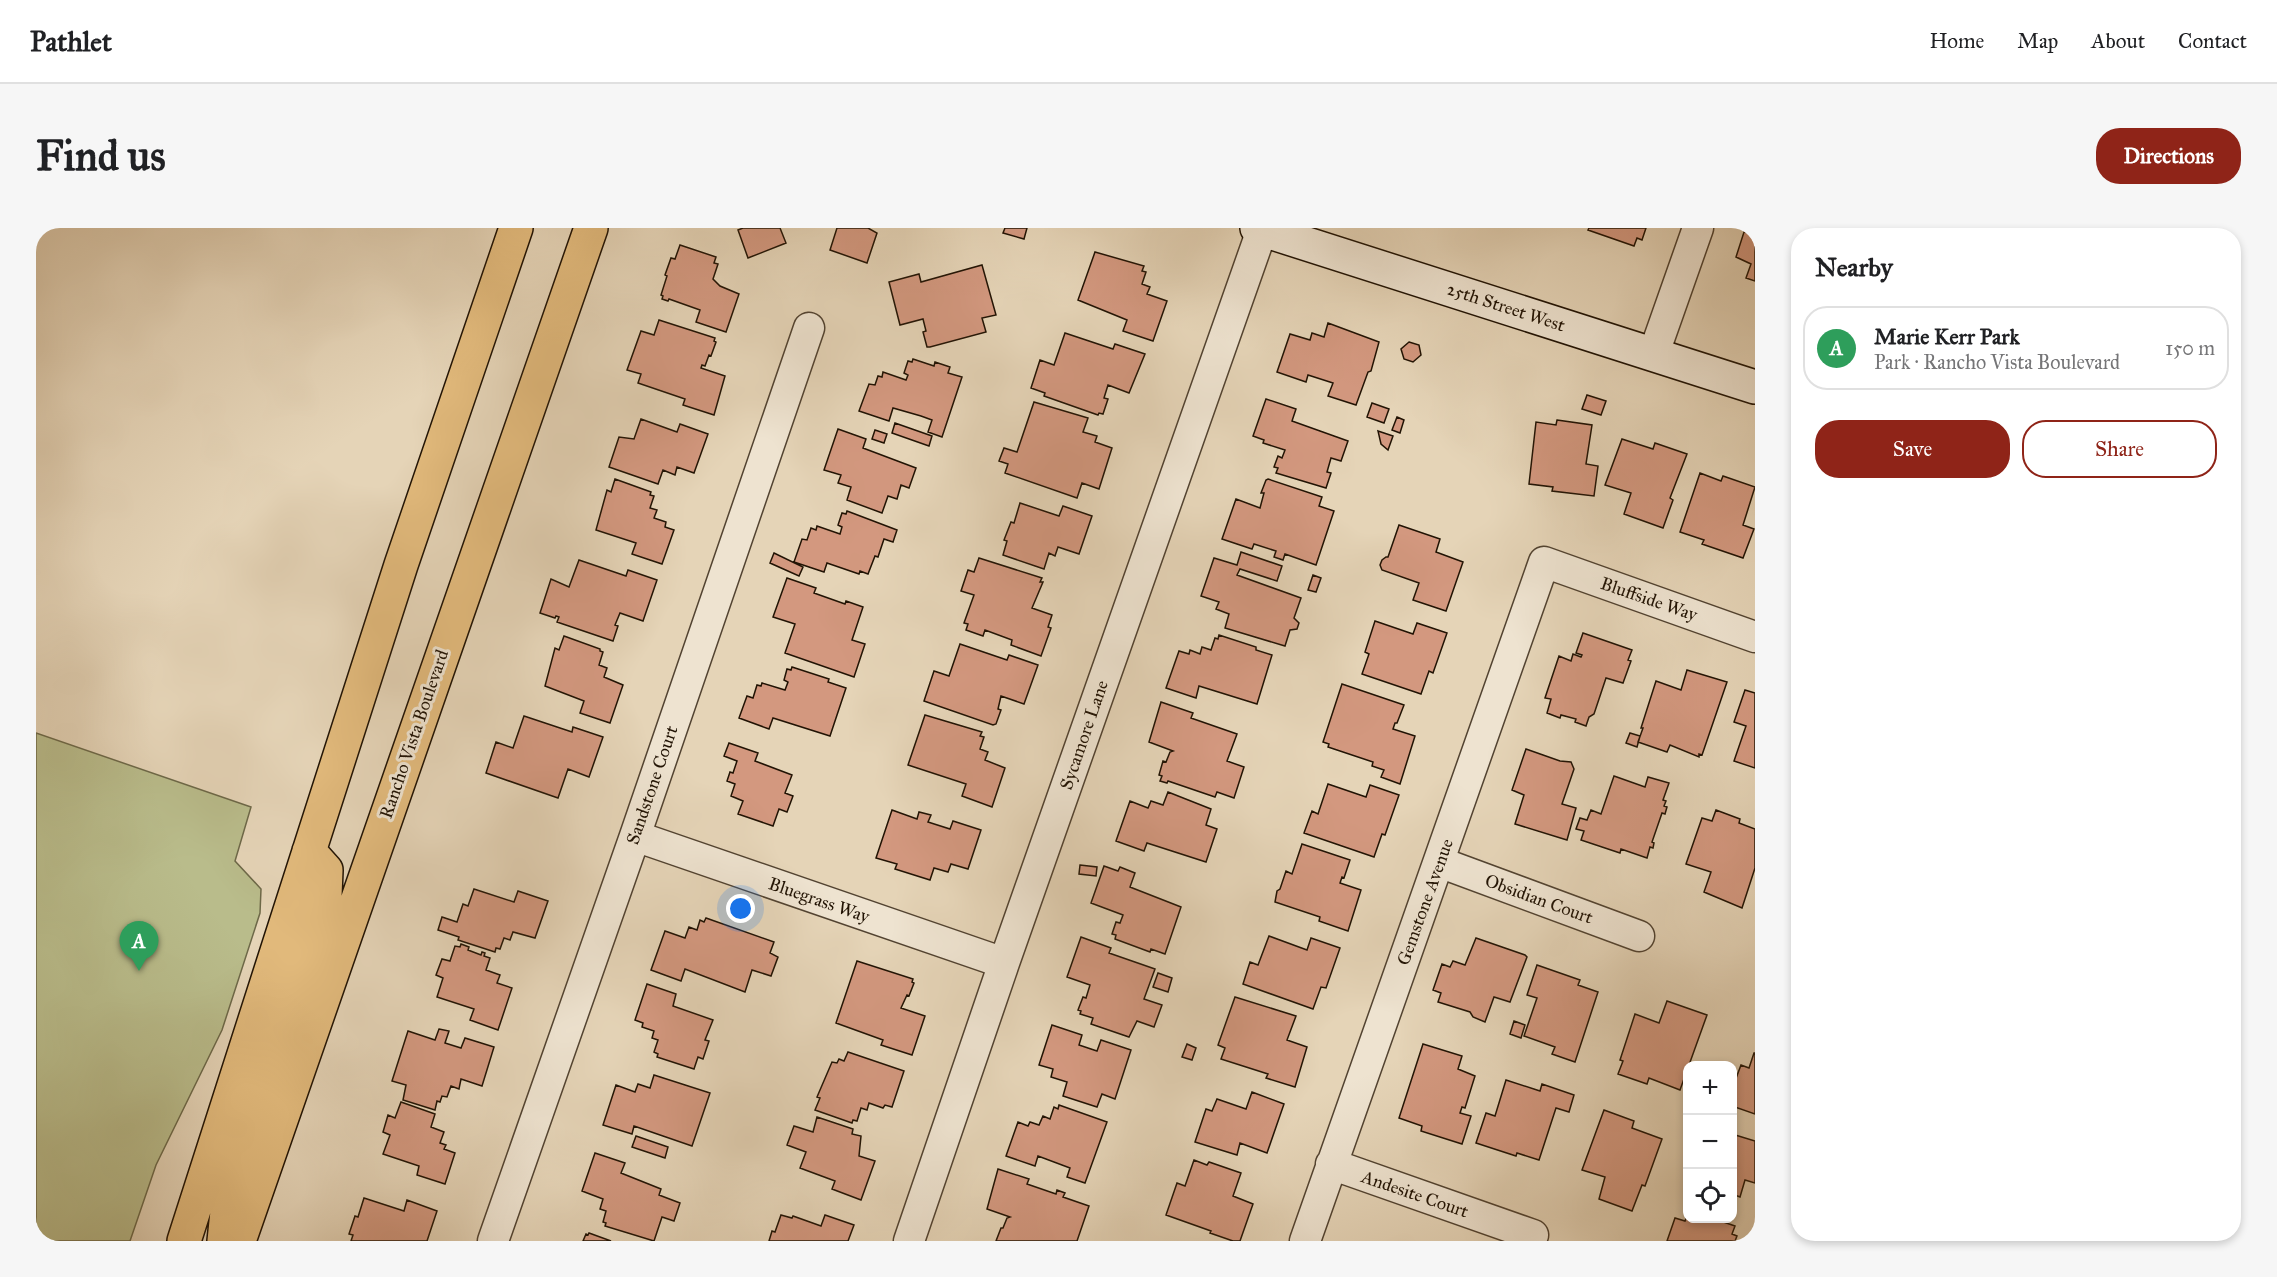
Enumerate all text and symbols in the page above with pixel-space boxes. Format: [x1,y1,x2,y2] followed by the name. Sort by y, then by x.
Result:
[30,24,112,59] text: Pathlet
[1929,28,1984,54] text: Home
[2017,28,2058,54] text: Map
[2091,28,2145,54] text: About
[2178,28,2247,54] text: Contact
[2096,128,2241,184] button: Directions
[36,130,166,182] text: Find us
[1815,251,1893,283] text: Nearby
[1444,278,1568,337] street label: 25th Street West
[1874,323,2020,350] text: Marie Kerr Park
[1830,336,1843,360] text: A
[2165,336,2215,360] text: 150 m
[1874,350,2120,374] text: Park · Rancho Vista Boulevard
[1815,420,2010,478] button: Save
[2022,420,2217,478] button: Share
[1598,572,1701,626] street label: Bluffside Way
[375,647,453,821] street label: Rancho Vista Boulevard
[1055,677,1113,793] street label: Sycamore Lane
[621,722,683,847] street label: Sandstone Court
[1392,836,1458,968] street label: Gemstone Avenue
[1482,869,1597,929] street label: Obsidian Court
[765,872,873,929] street label: Bluegrass Way
[726,894,755,923] your location
[120,922,158,971] pin: A
[1683,1061,1737,1223] map controls
[1683,1061,1737,1115] button: +
[1683,1115,1737,1169] button: −
[1358,1165,1472,1223] street label: Andesite Court
[1683,1169,1737,1223] button: locate

